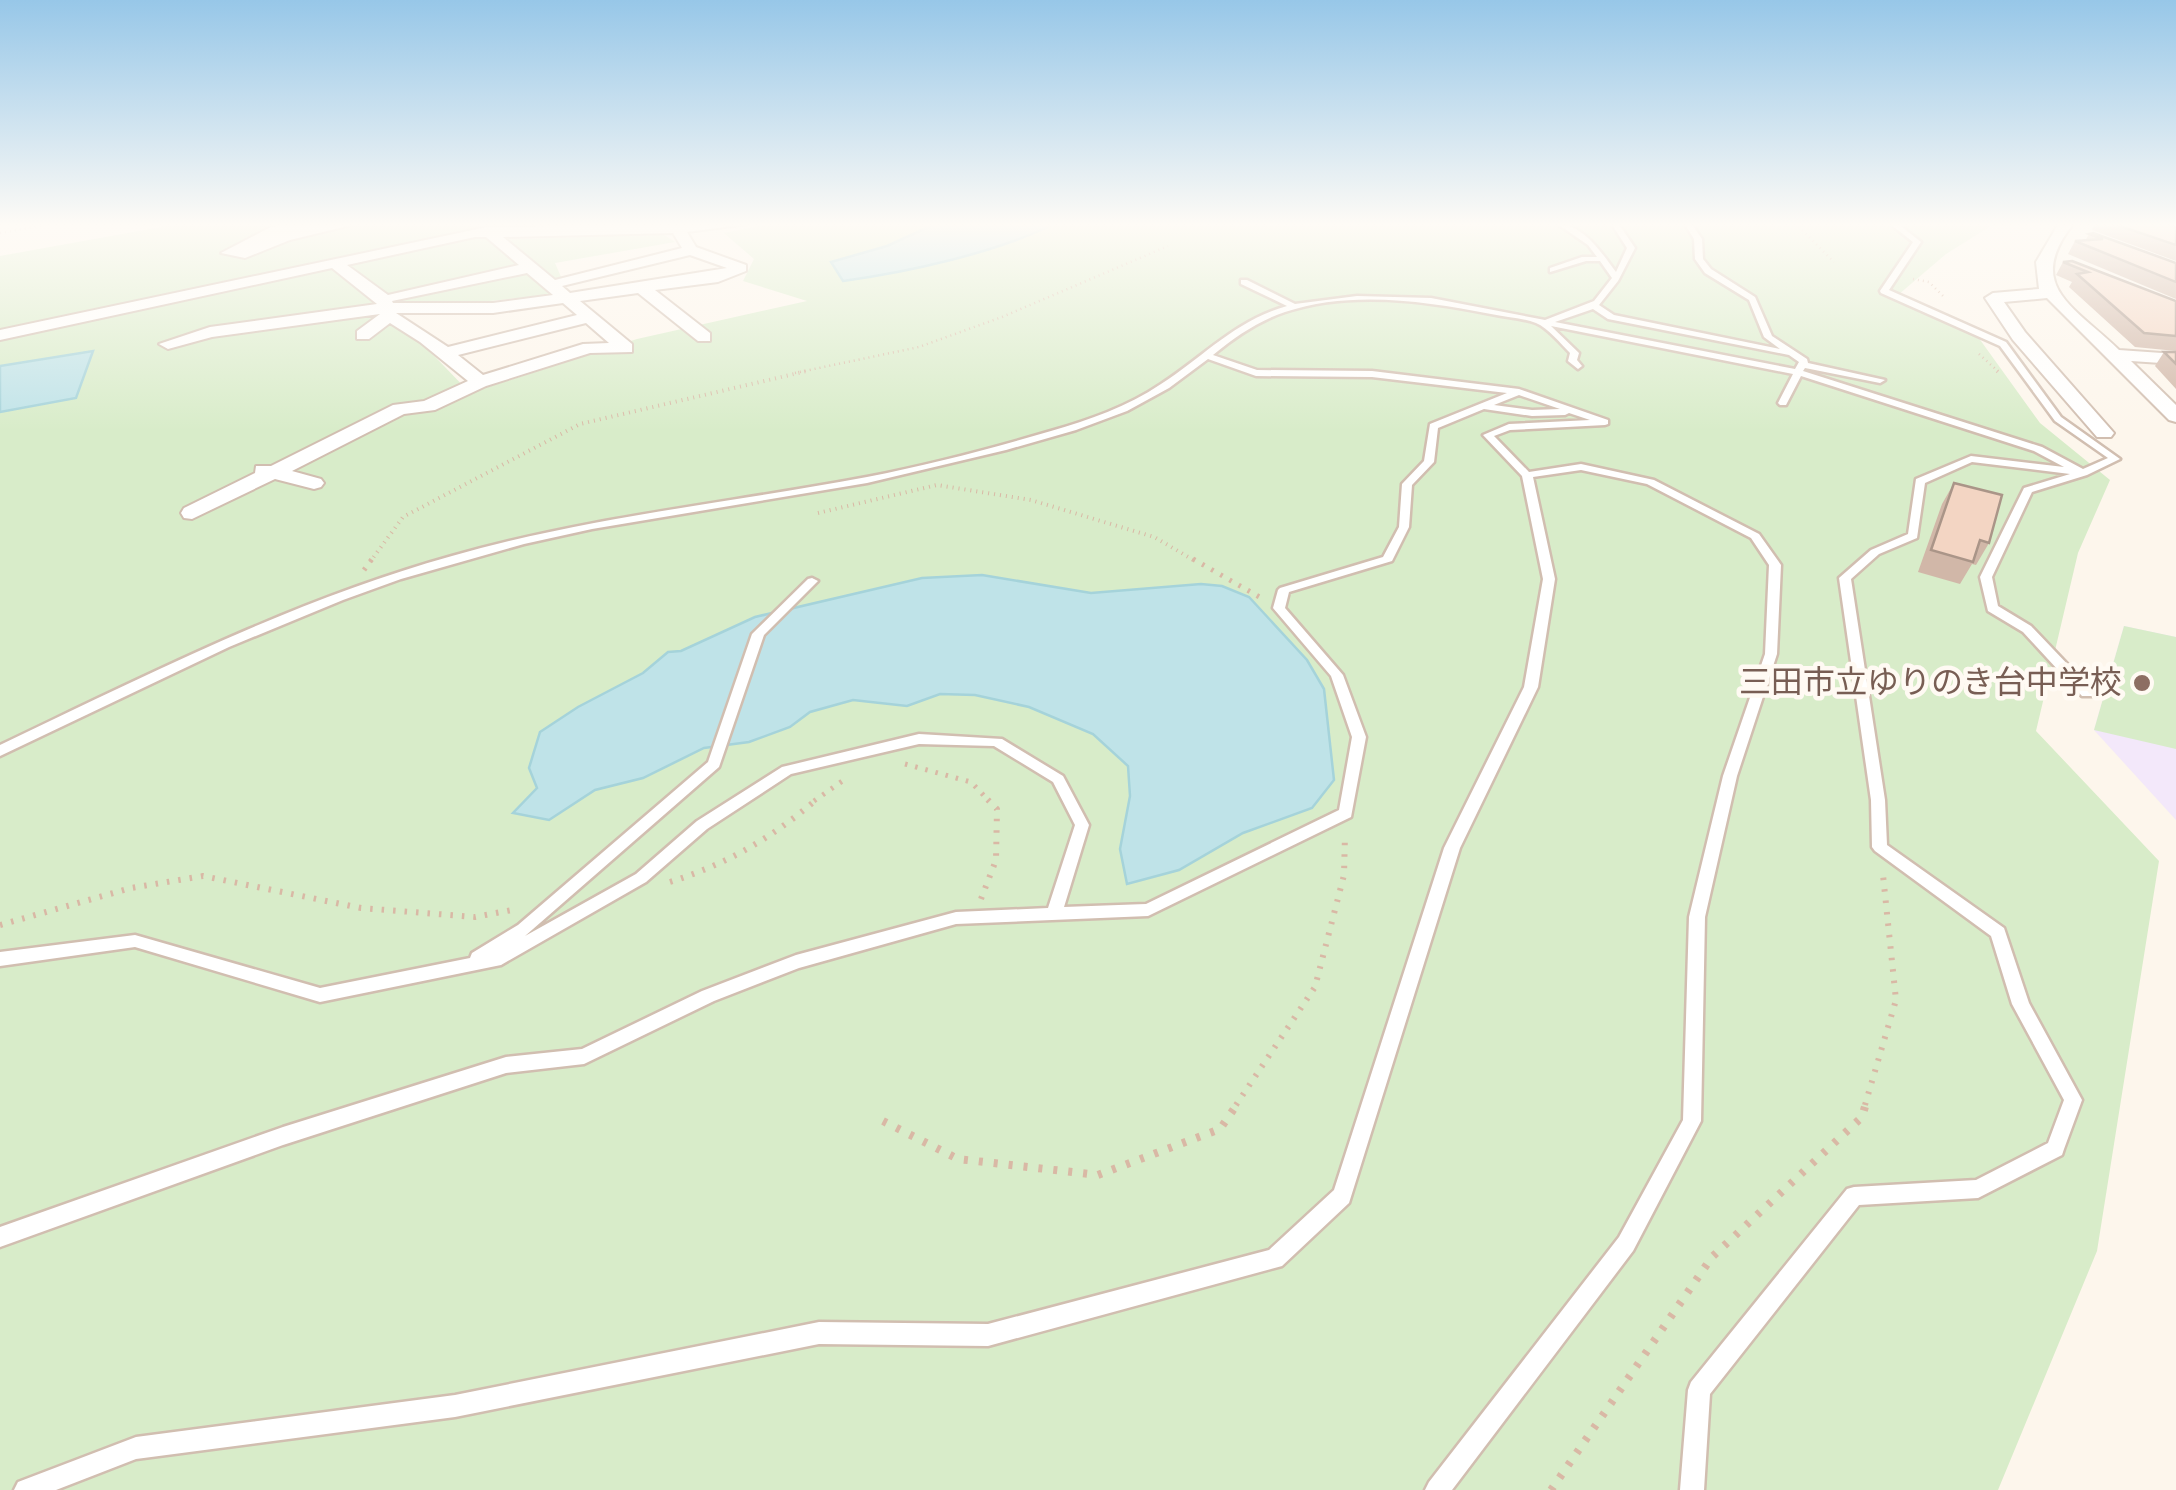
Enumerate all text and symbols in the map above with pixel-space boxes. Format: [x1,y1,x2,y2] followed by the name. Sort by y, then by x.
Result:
[1739,660,2122,706] place label: 三田市立ゆりのき台中学校
[2131,672,2153,694] marker: 三田市立ゆりのき台中学校

